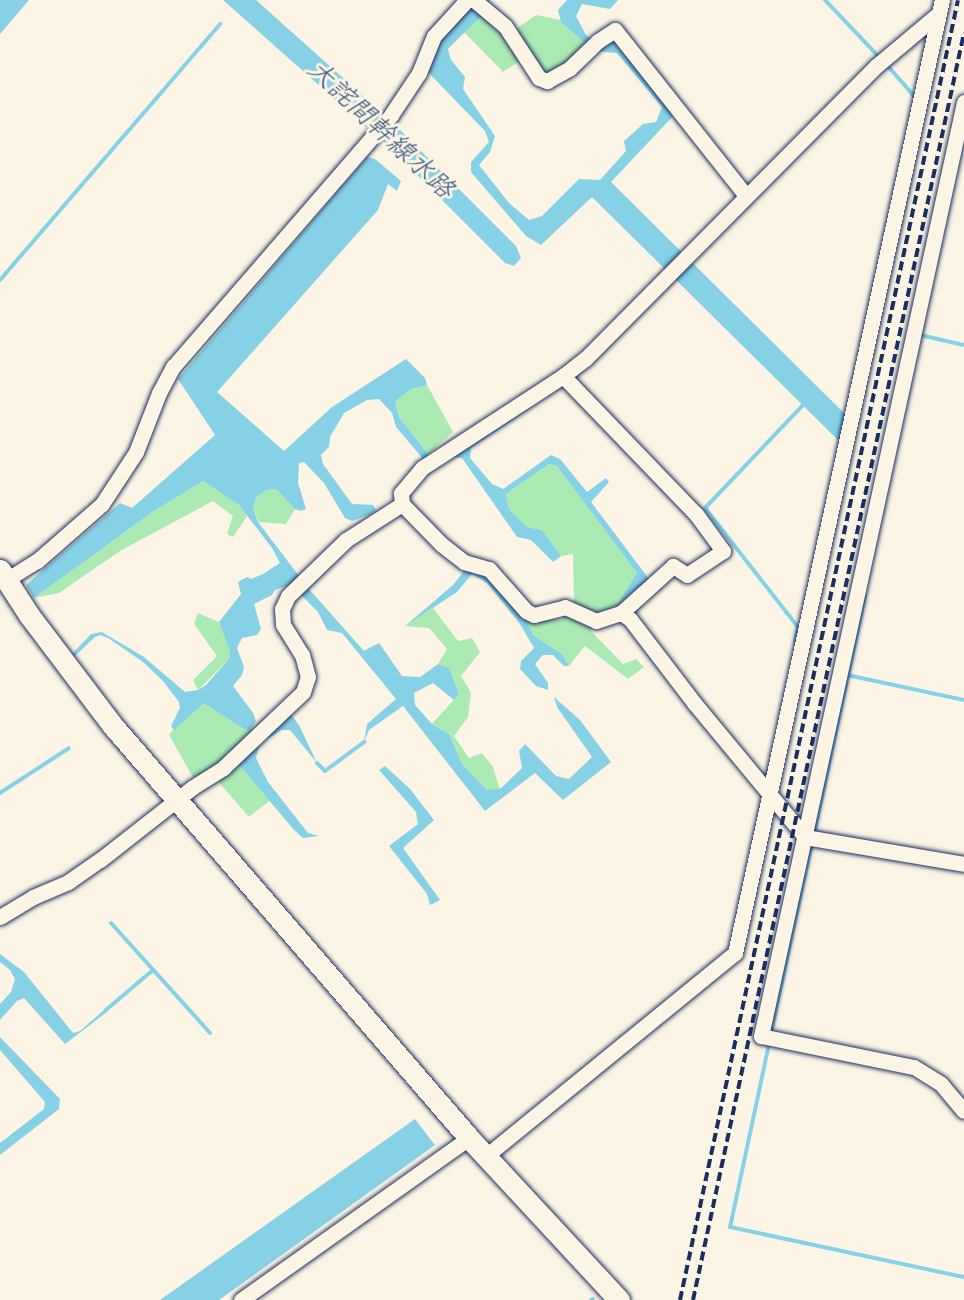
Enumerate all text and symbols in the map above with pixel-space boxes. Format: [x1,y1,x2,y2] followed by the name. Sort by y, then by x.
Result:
[301,53,461,205] water label: 大詫間幹線水路

